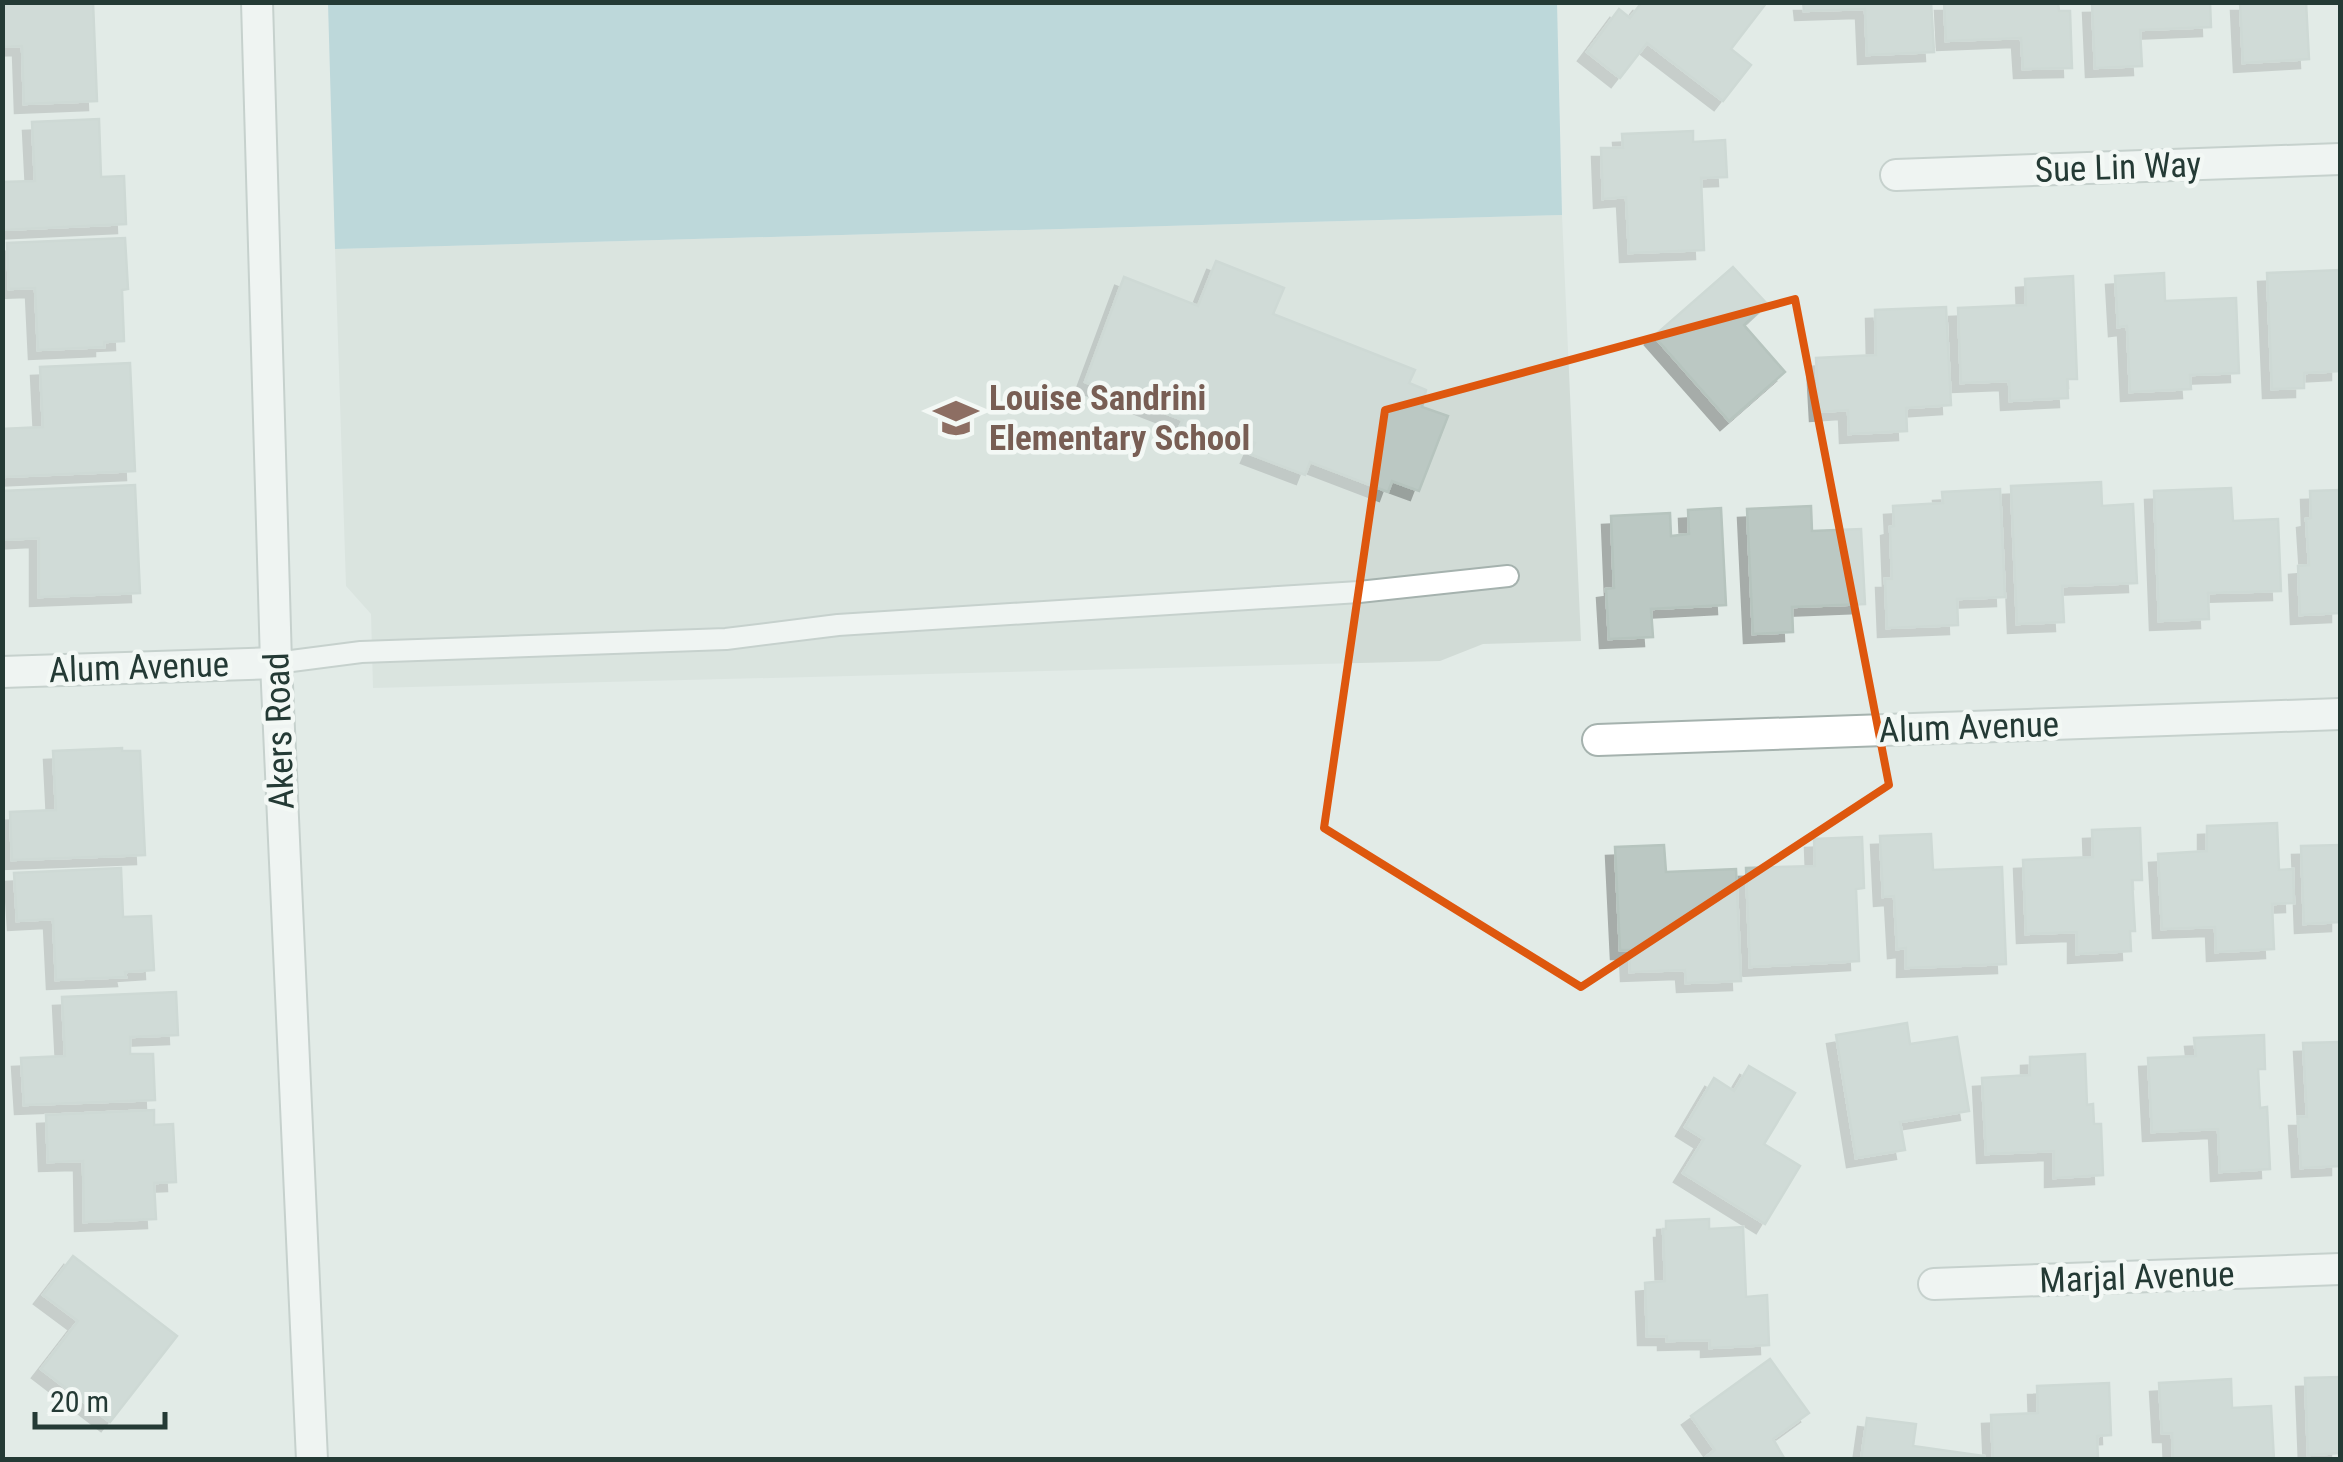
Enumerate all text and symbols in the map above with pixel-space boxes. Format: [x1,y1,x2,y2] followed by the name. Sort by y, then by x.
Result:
[2034,144,2202,191] street label: Sue Lin Way
[989,378,1250,459] place label: Louise Sandrini Elementary School
[932,394,980,442] school or university icon: Louise Sandrini Elementary School
[48,644,230,691] street label: Alum Avenue
[256,652,303,810] street label: Akers Road
[1878,704,2060,751] street label: Alum Avenue
[2039,1254,2235,1301] street label: Marjal Avenue
[35,1367,165,1429] scale bar
[50,1384,109,1419] text: 20 m

